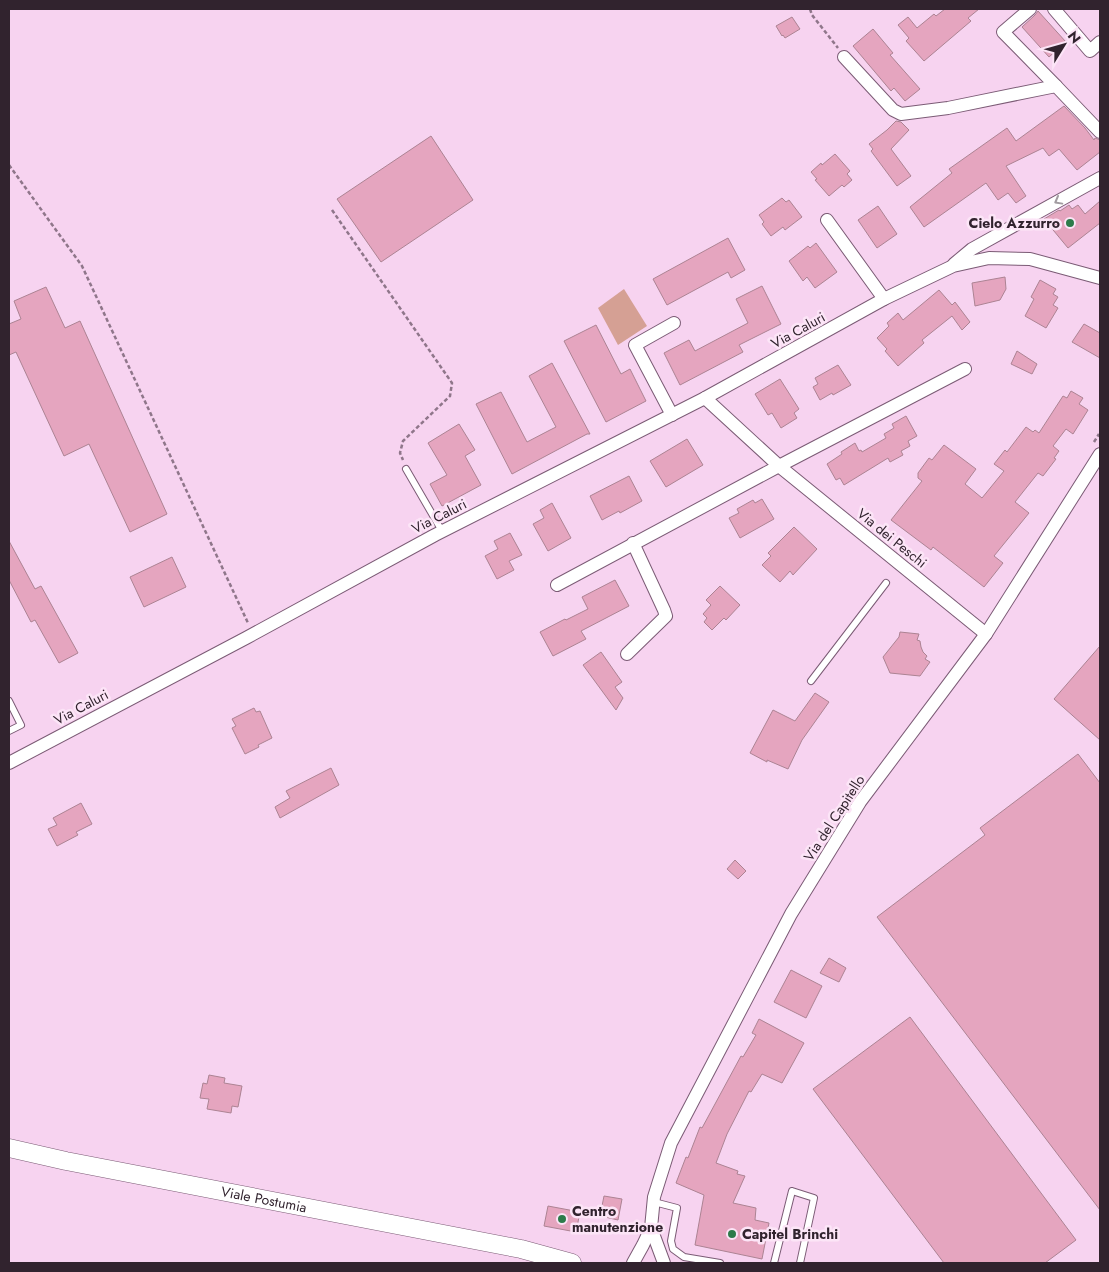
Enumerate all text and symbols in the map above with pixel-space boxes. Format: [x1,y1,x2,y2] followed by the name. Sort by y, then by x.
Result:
[1039,20,1089,70] north arrow
[1063,27,1086,48] text: N
[1054,195,1063,205] one-way arrow
[969,213,1060,233] place label: Cielo Azzurro
[1064,217,1076,229] marker: Cielo Azzurro
[767,307,829,353] street label: Via Caluri
[408,494,470,538] street label: Via Caluri
[853,504,931,572] street label: Via dei Peschi
[50,684,112,730] street label: Via Caluri
[799,771,870,865] street label: Via del Capitello
[219,1181,308,1217] street label: Viale Postumia
[572,1201,663,1237] place label: Centro manutenzione
[556,1213,568,1225] marker: Centro manutenzione
[742,1224,838,1244] place label: Capitel Brinchi
[726,1228,738,1240] marker: Capitel Brinchi

